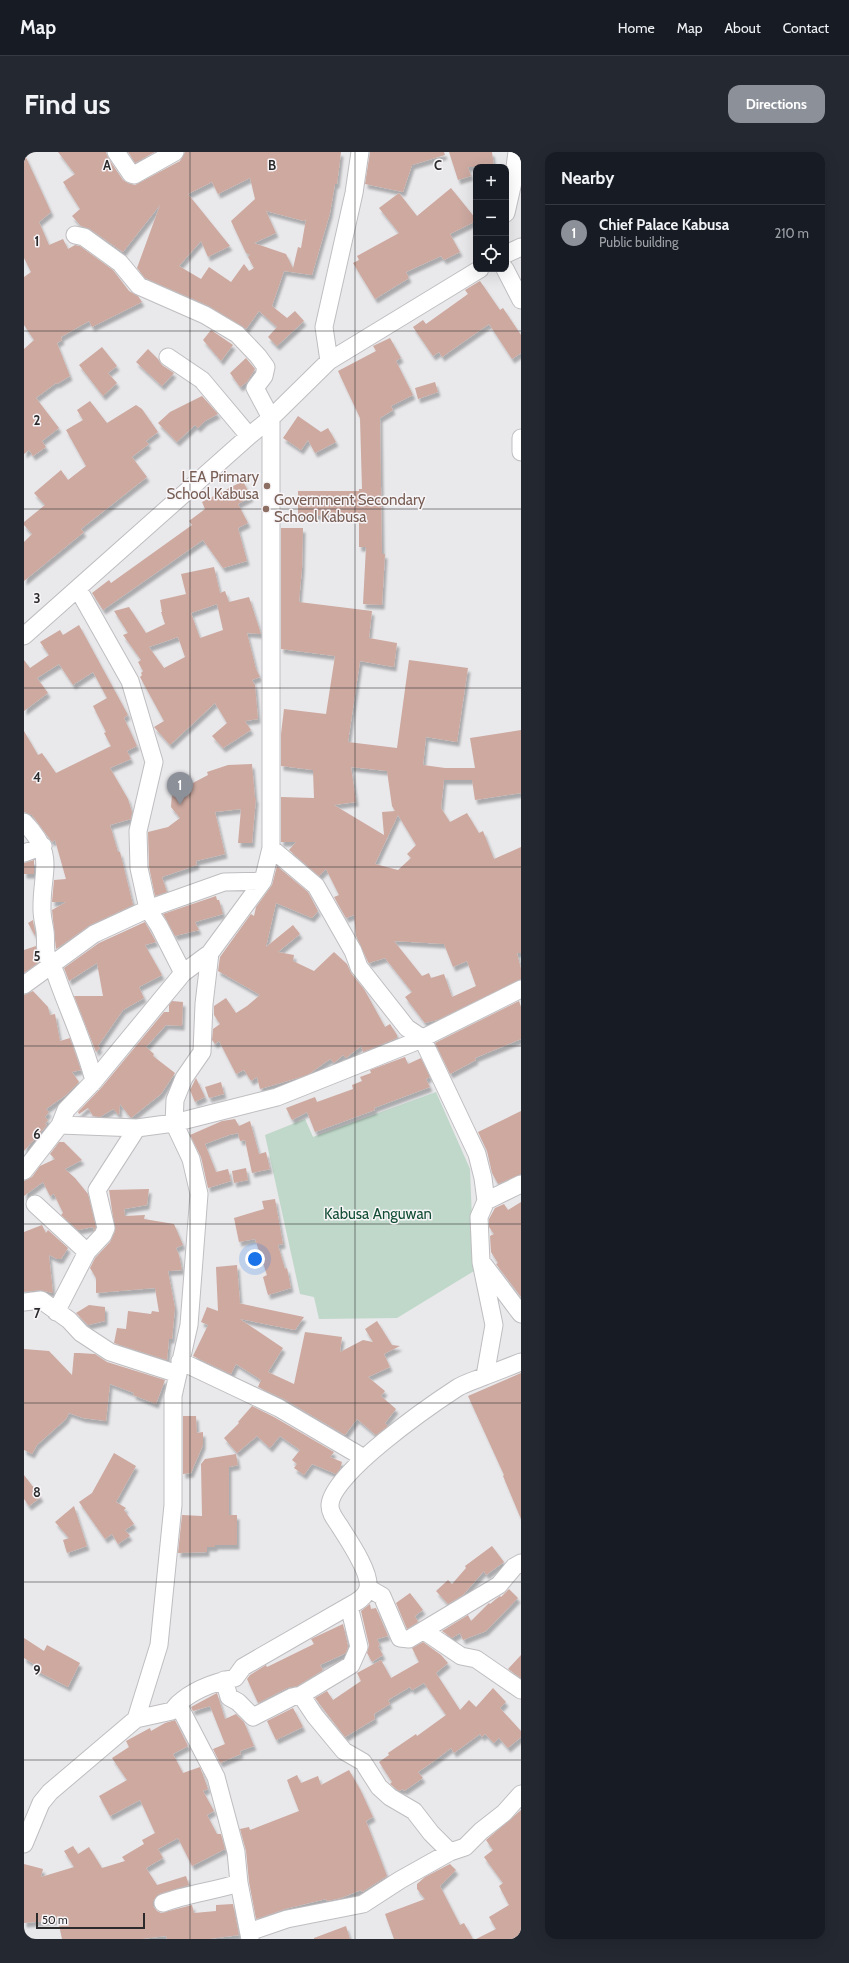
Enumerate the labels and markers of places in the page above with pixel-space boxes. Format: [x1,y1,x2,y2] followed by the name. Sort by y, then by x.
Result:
[167,468,260,503] place label: LEA Primary School Kabusa
[262,481,272,491] marker: LEA Primary School Kabusa
[274,491,426,526] place label: Government Secondary School Kabusa
[261,504,271,514] marker: Government Secondary School Kabusa
[167,772,193,805] pin: 1

